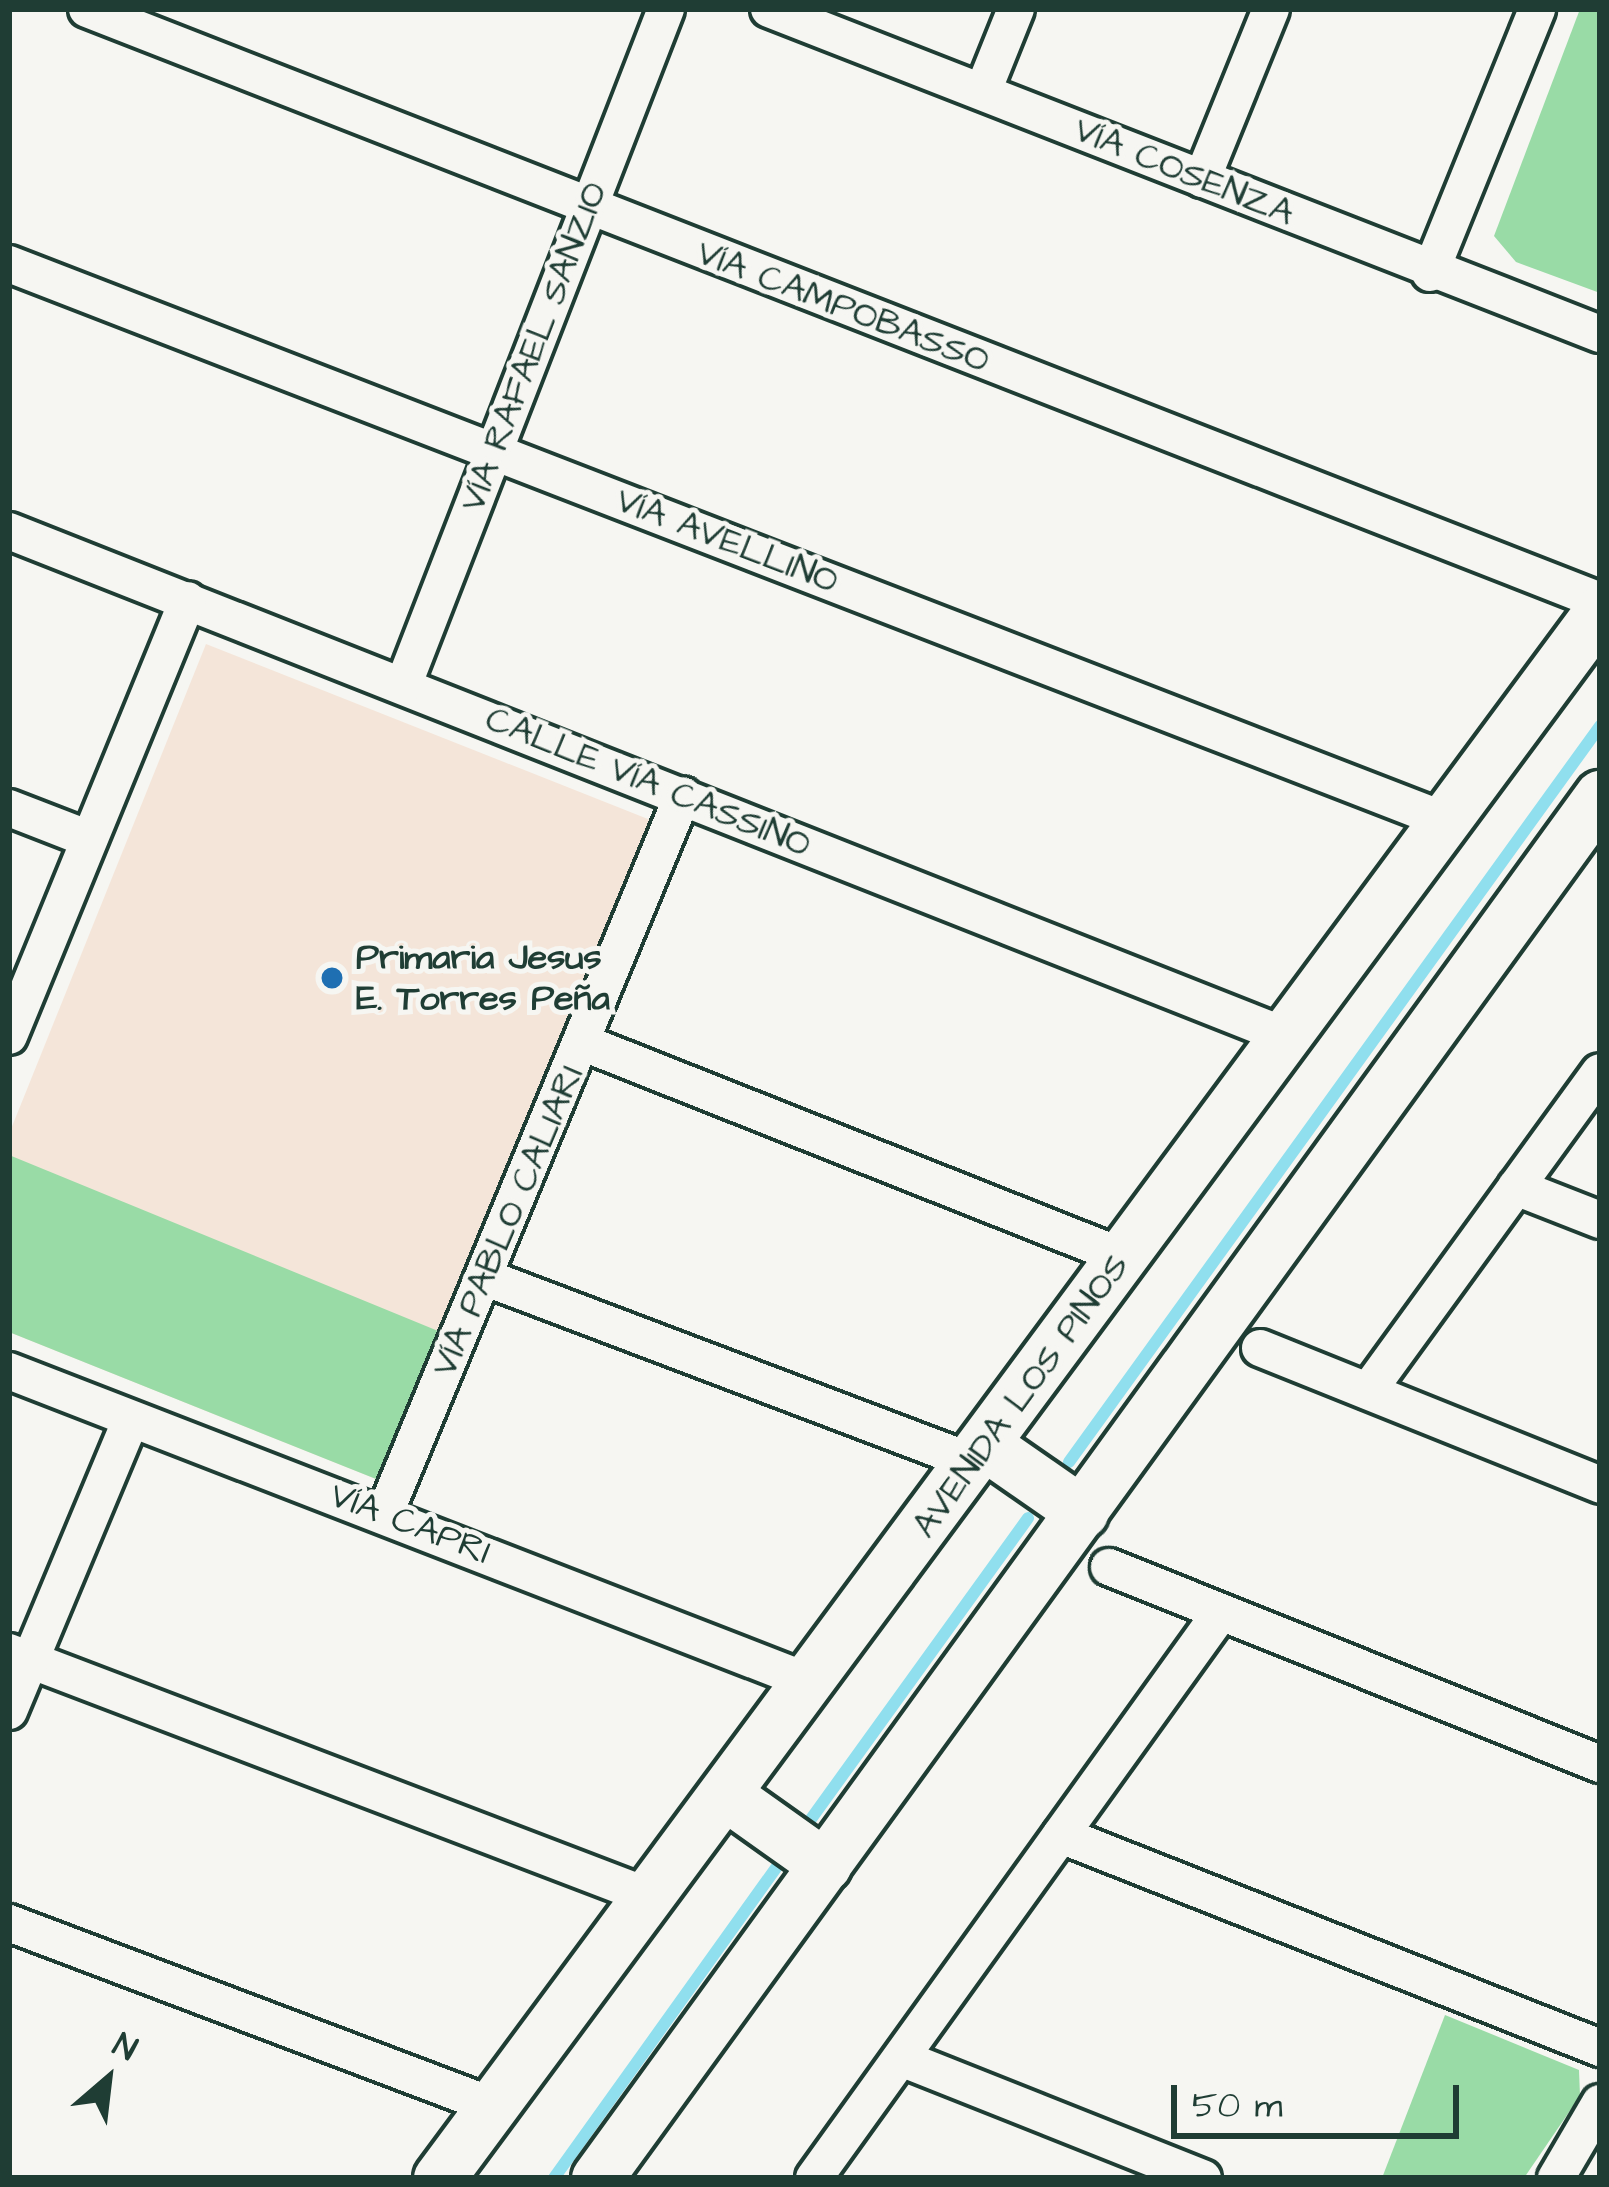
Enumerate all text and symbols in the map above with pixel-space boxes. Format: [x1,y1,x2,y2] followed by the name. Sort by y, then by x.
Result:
[1068,108,1300,236] street label: VÍA COSENZA
[451,176,617,518] street label: VÍA RAFAEL SANZIO
[691,231,995,383] street label: VÍA CAMPOBASSO
[610,479,844,603] street label: VÍA AVELLINO
[479,697,817,867] street label: CALLE VÍA CASSINO
[356,935,610,1020] place label: Primaria Jesus E. Torres Peña
[319,965,345,991] marker: Primaria Jesus E. Torres Peña
[423,1059,593,1383] street label: VÍA PABLO CALIARI
[903,1246,1139,1546] street label: AVENIDA LOS PINOS
[324,1474,496,1574] street label: VÍA CAPRI
[48,2019,168,2139] north arrow
[105,2022,145,2072] text: N
[1177,2061,1465,2135] scale bar
[1192,2080,1283,2131] text: 50 m

